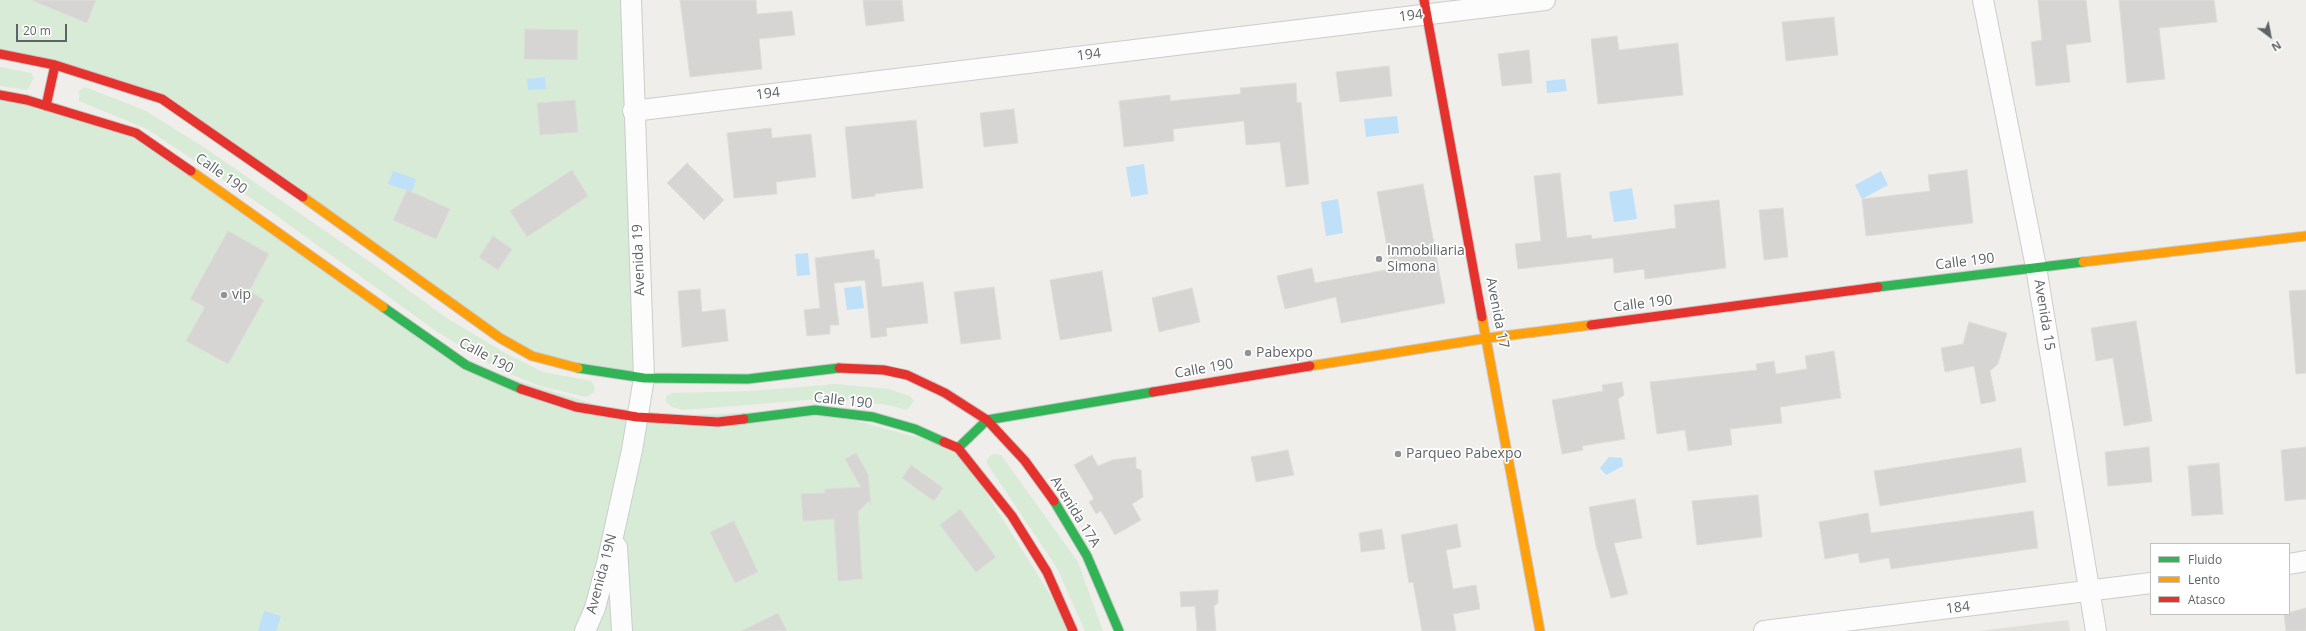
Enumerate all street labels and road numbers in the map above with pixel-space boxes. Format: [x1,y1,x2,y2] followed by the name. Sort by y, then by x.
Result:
[1398,6,1424,26] street label: 194
[1076,45,1102,65] street label: 194
[755,84,781,104] street label: 194
[192,150,250,198] street label: Calle 190
[629,224,649,296] street label: Avenida 19
[1935,250,1995,274] street label: Calle 190
[1482,276,1512,350] street label: Avenida 17
[2030,278,2058,352] street label: Avenida 15
[1613,292,1673,316] street label: Calle 190
[456,335,516,377] street label: Calle 190
[1173,356,1235,382] street label: Calle 190
[813,390,873,412] street label: Calle 190
[1047,473,1103,551] street label: Avenida 17A
[583,532,621,616] street label: Avenida 19N
[1945,598,1971,618] street label: 184

